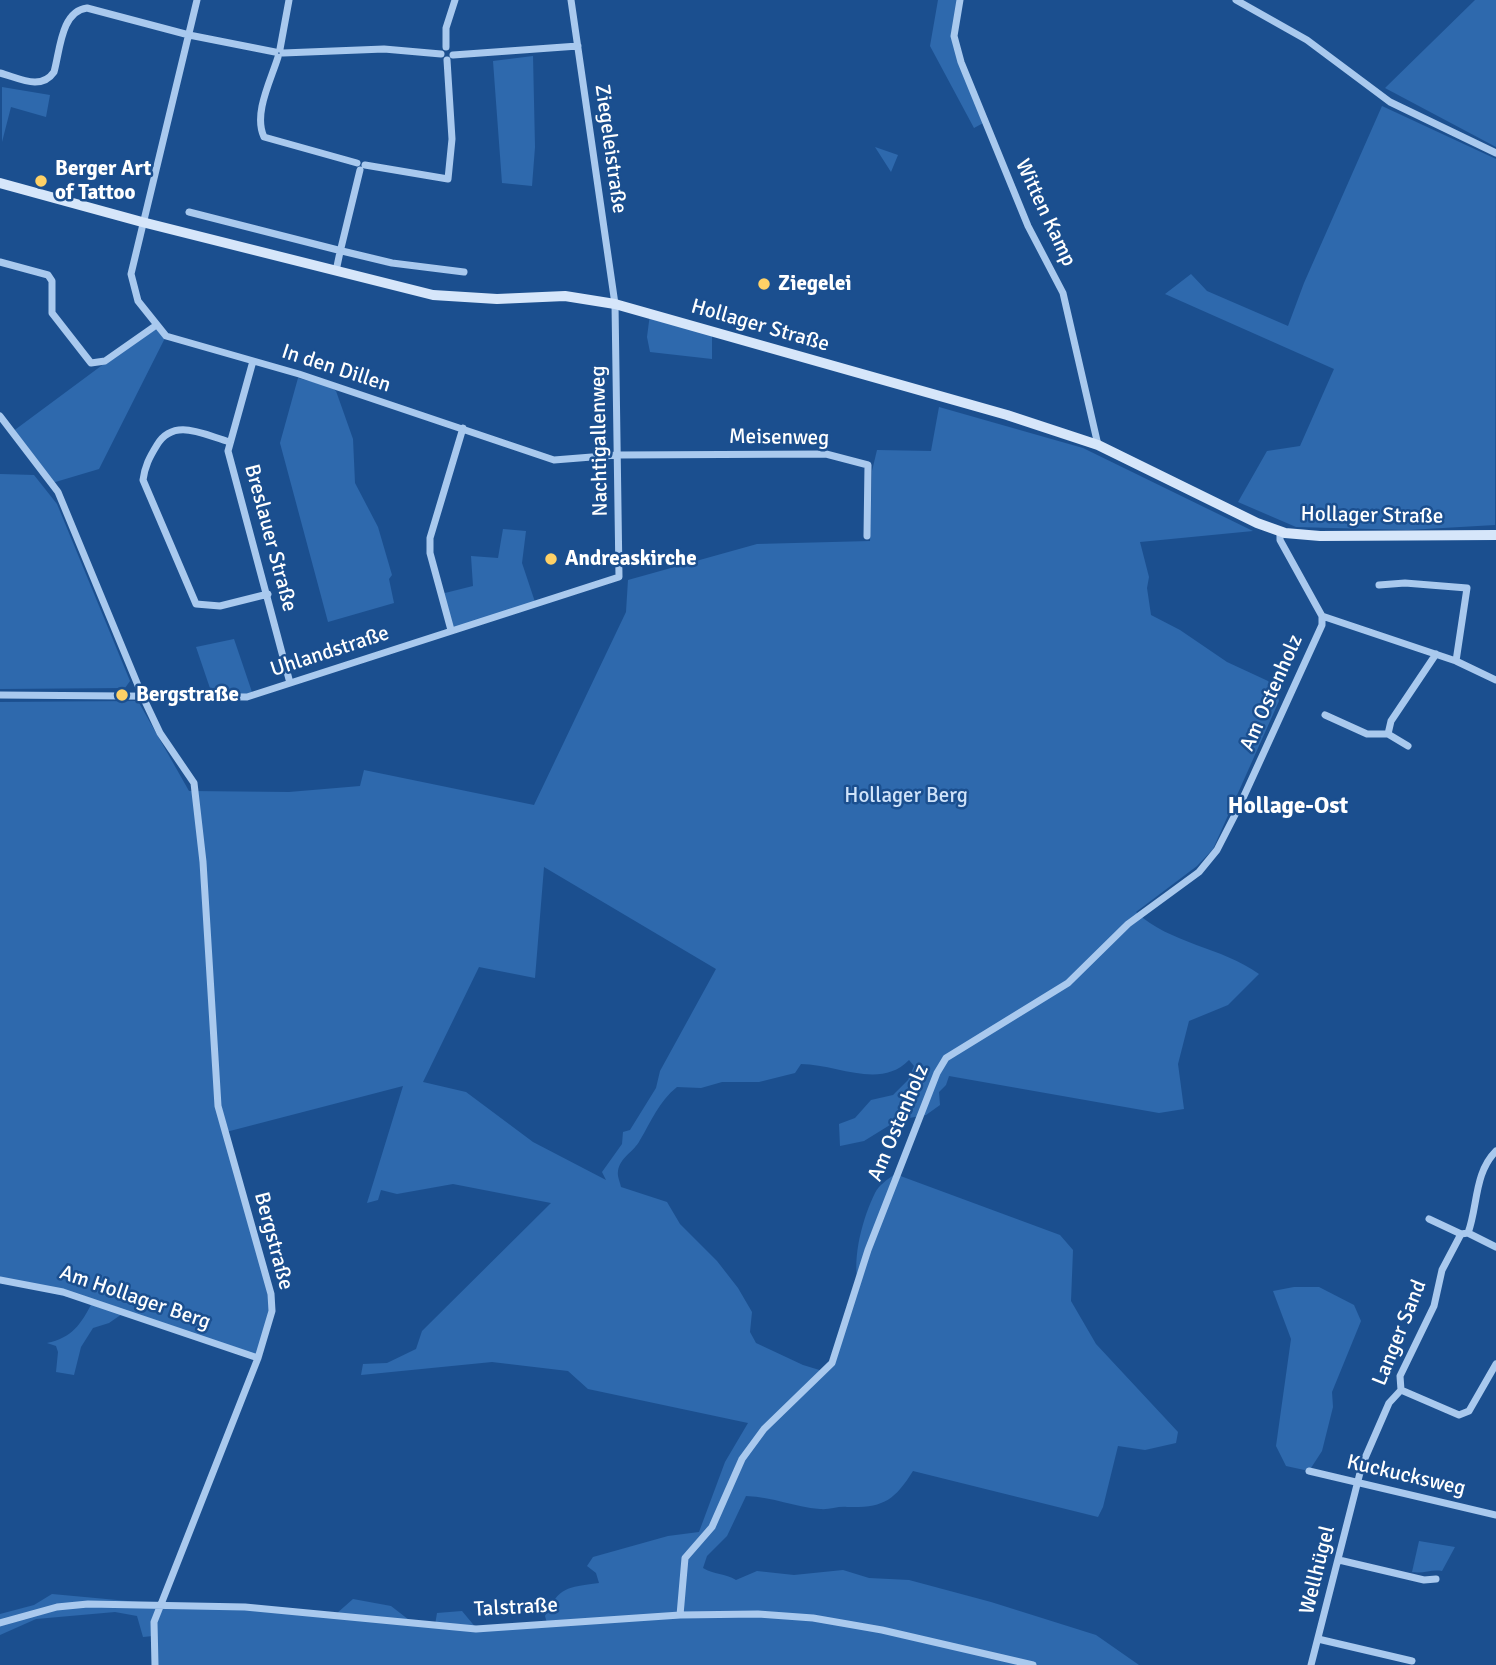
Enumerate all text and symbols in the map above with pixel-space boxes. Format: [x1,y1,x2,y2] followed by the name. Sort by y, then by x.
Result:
[588,83,632,215] street label: Ziegeleistraße
[1009,155,1081,271] street label: Witten Kamp
[55,156,151,206] place label: Berger Art of Tattoo
[33,173,49,189] marker: Berger Art of Tattoo
[778,271,852,297] place label: Ziegelei
[756,276,772,292] marker: Ziegelei
[688,294,832,358] street label: Hollager Straße
[278,340,394,398] street label: In den Dillen
[586,365,614,517] street label: Nachtigallenweg
[729,425,829,451] street label: Meisenweg
[238,462,302,614] street label: Breslauer Straße
[1300,502,1444,530] street label: Hollager Straße
[565,546,697,572] place label: Andreaskirche
[543,551,559,567] marker: Andreaskirche
[267,621,393,683] street label: Uhlandstraße
[1235,631,1309,755] street label: Am Ostenholz
[136,682,239,708] place label: Bergstraße
[114,687,130,703] marker: Bergstraße
[844,783,968,809] park label: Hollager Berg
[1228,793,1348,821] district label: Hollage-Ost
[863,1061,935,1185] street label: Am Ostenholz
[248,1189,298,1293] street label: Bergstraße
[56,1260,214,1336] street label: Am Hollager Berg
[1367,1276,1433,1390] street label: Langer Sand
[1344,1450,1468,1502] street label: Kuckucksweg
[1295,1523,1341,1617] street label: Wellhügel
[473,1593,559,1623] street label: Talstraße

